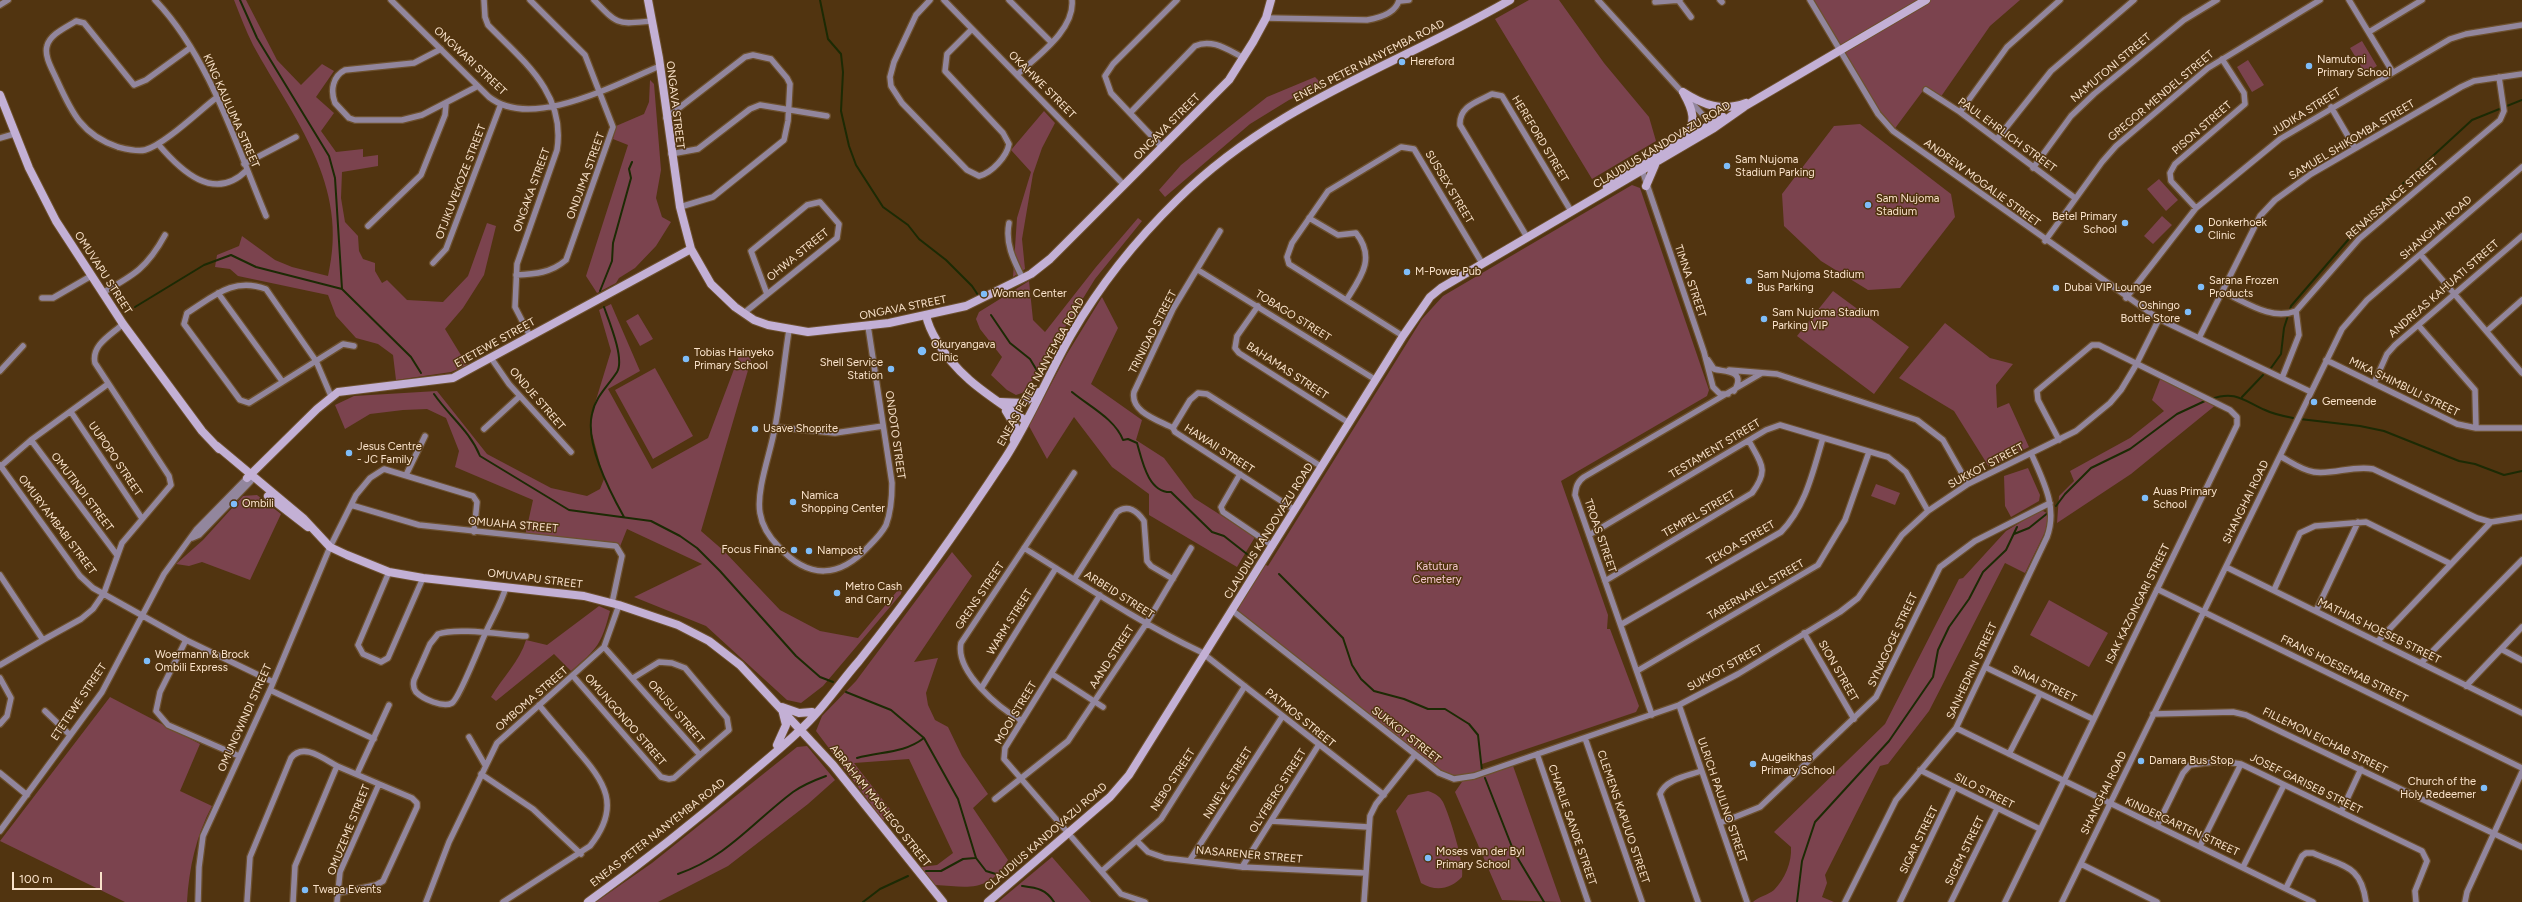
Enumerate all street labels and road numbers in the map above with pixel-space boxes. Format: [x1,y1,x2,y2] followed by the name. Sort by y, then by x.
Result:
[1291,17,1447,105] street label: ENEAS PETER NANYEMBA ROAD
[431,24,509,98] street label: ONGWARI STREET
[2068,31,2154,105] street label: NAMUTONI STREET
[2105,48,2217,144] street label: GREGOR MENDEL STREET
[1006,49,1078,121] street label: OKAHWE STREET
[200,52,262,170] street label: KING KAULUMA STREET
[663,60,687,150] street label: ONGAVA STREET
[2269,85,2343,139] street label: JUDIKA STREET
[1131,91,1203,163] street label: ONGAVA STREET
[1509,93,1571,185] street label: HEREFORD STREET
[1955,95,2059,175] street label: PAUL EHRLICH STREET
[2287,97,2417,183] street label: SAMUEL SHIKOMBA STREET
[1591,99,1733,191] street label: CLAUDIUS KANDOVAZU ROAD
[2169,99,2235,157] street label: PISON STREET
[433,123,489,241] street label: OTJIKUVEKOZE STREET
[564,131,608,221] street label: ONDJIMA STREET
[1921,136,2043,230] street label: ANDREW MOGALIE STREET
[511,146,553,234] street label: ONGAKA STREET
[1422,148,1476,226] street label: SUSSEX STREET
[2343,155,2441,243] street label: RENAISSANCE STREET
[2397,193,2475,263] street label: SHANGHAI ROAD
[764,226,832,284] street label: OHWA STREET
[71,229,135,317] street label: OMUVAPU STREET
[2386,237,2502,341] street label: ANDREAS KAHUATI STREET
[1671,243,1709,319] street label: TIMNA STREET
[1253,287,1333,345] street label: TOBAGO STREET
[1126,288,1180,376] street label: TRINIDAD STREET
[858,293,948,323] street label: ONGAVA STREET
[995,295,1087,449] street label: ENEAS PETER NANYEMBA ROAD
[452,315,538,371] street label: ETETEWE STREET
[1244,340,1330,402] street label: BAHAMAS STREET
[2347,355,2461,419] street label: MIKA SHIMBULI STREET
[506,365,568,433] street label: ONDJE STREET
[882,390,908,480] street label: ONDOTO STREET
[1667,417,1763,481] street label: TESTAMENT STREET
[85,419,145,499] street label: UUPOPO STREET
[1182,422,1256,476] street label: HAWAII STREET
[1946,440,2026,492] street label: SUKKOT STREET
[48,450,116,534] street label: OMUTINDI STREET
[2220,458,2272,546] street label: SHANGHAI ROAD
[1222,461,1316,601] street label: CLAUDIUS KANDOVAZU ROAD
[15,473,99,577] street label: OMURYAMBABI STREET
[1660,488,1738,540] street label: TEMPEL STREET
[1581,497,1619,575] street label: TROAS STREET
[467,514,559,536] street label: OMUAHA STREET
[1704,518,1778,568] street label: TEKOA STREET
[2103,542,2173,666] street label: ISAK KAZONGARI STREET
[1705,557,1807,623] street label: TABERNAKEL STREET
[953,560,1007,632] street label: GRENS STREET
[487,567,583,591] street label: OMUVAPU STREET
[1082,568,1156,622] street label: ARBEID STREET
[984,587,1036,657] street label: WARM STREET
[1865,591,1921,689] street label: SYNAGOGE STREET
[2315,595,2443,667] street label: MATHIAS HOESEB STREET
[1944,621,2000,721] street label: SANHEDRIN STREET
[1087,623,1137,691] street label: AAND STREET
[2278,632,2410,706] street label: FRANS HOESEMAB STREET
[1815,638,1861,704] street label: SION STREET
[1685,642,1765,694] street label: SUKKOT STREET
[48,661,110,743] street label: ETETEWE STREET
[215,662,275,774] street label: OMUNGWINDI STREET
[2010,663,2078,705] street label: SINAI STREET
[493,664,571,734] street label: OMBOMA STREET
[582,671,668,769] street label: OMUNGONDO STREET
[645,678,707,746] street label: ORUSU STREET
[992,679,1040,747] street label: MOOI STREET
[1262,686,1338,750] street label: PATMOS STREET
[1369,704,1443,766] street label: SUKKOT STREET
[2260,705,2390,777] street label: FILLEMON EICHAB STREET
[1694,736,1750,864] street label: ULRICH PAULINO STREET
[827,742,933,870] street label: ABRAHAM MASHEGO STREET
[1201,745,1255,821] street label: NINEVE STREET
[1148,746,1198,814] street label: NEBO STREET
[1247,746,1309,836] street label: OLYFBERG STREET
[1594,749,1652,885] street label: CLEMENS KAPUUO STREET
[2078,749,2130,837] street label: SHANGHAI ROAD
[2248,751,2364,817] street label: JOSEF GARISEB STREET
[1545,763,1599,887] street label: CHARLIE SANDE STREET
[1952,770,2016,812] street label: SILO STREET
[588,776,728,890] street label: ENEAS PETER NANYEMBA ROAD
[982,780,1110,894] street label: CLAUDIUS KANDOVAZU ROAD
[325,783,373,877] street label: OMUZEME STREET
[2123,795,2241,859] street label: KINDERGARTEN STREET
[1897,804,1941,876] street label: SIGAR STREET
[1943,814,1987,888] street label: SIGEM STREET
[1195,844,1303,866] street label: NASARENER STREET

